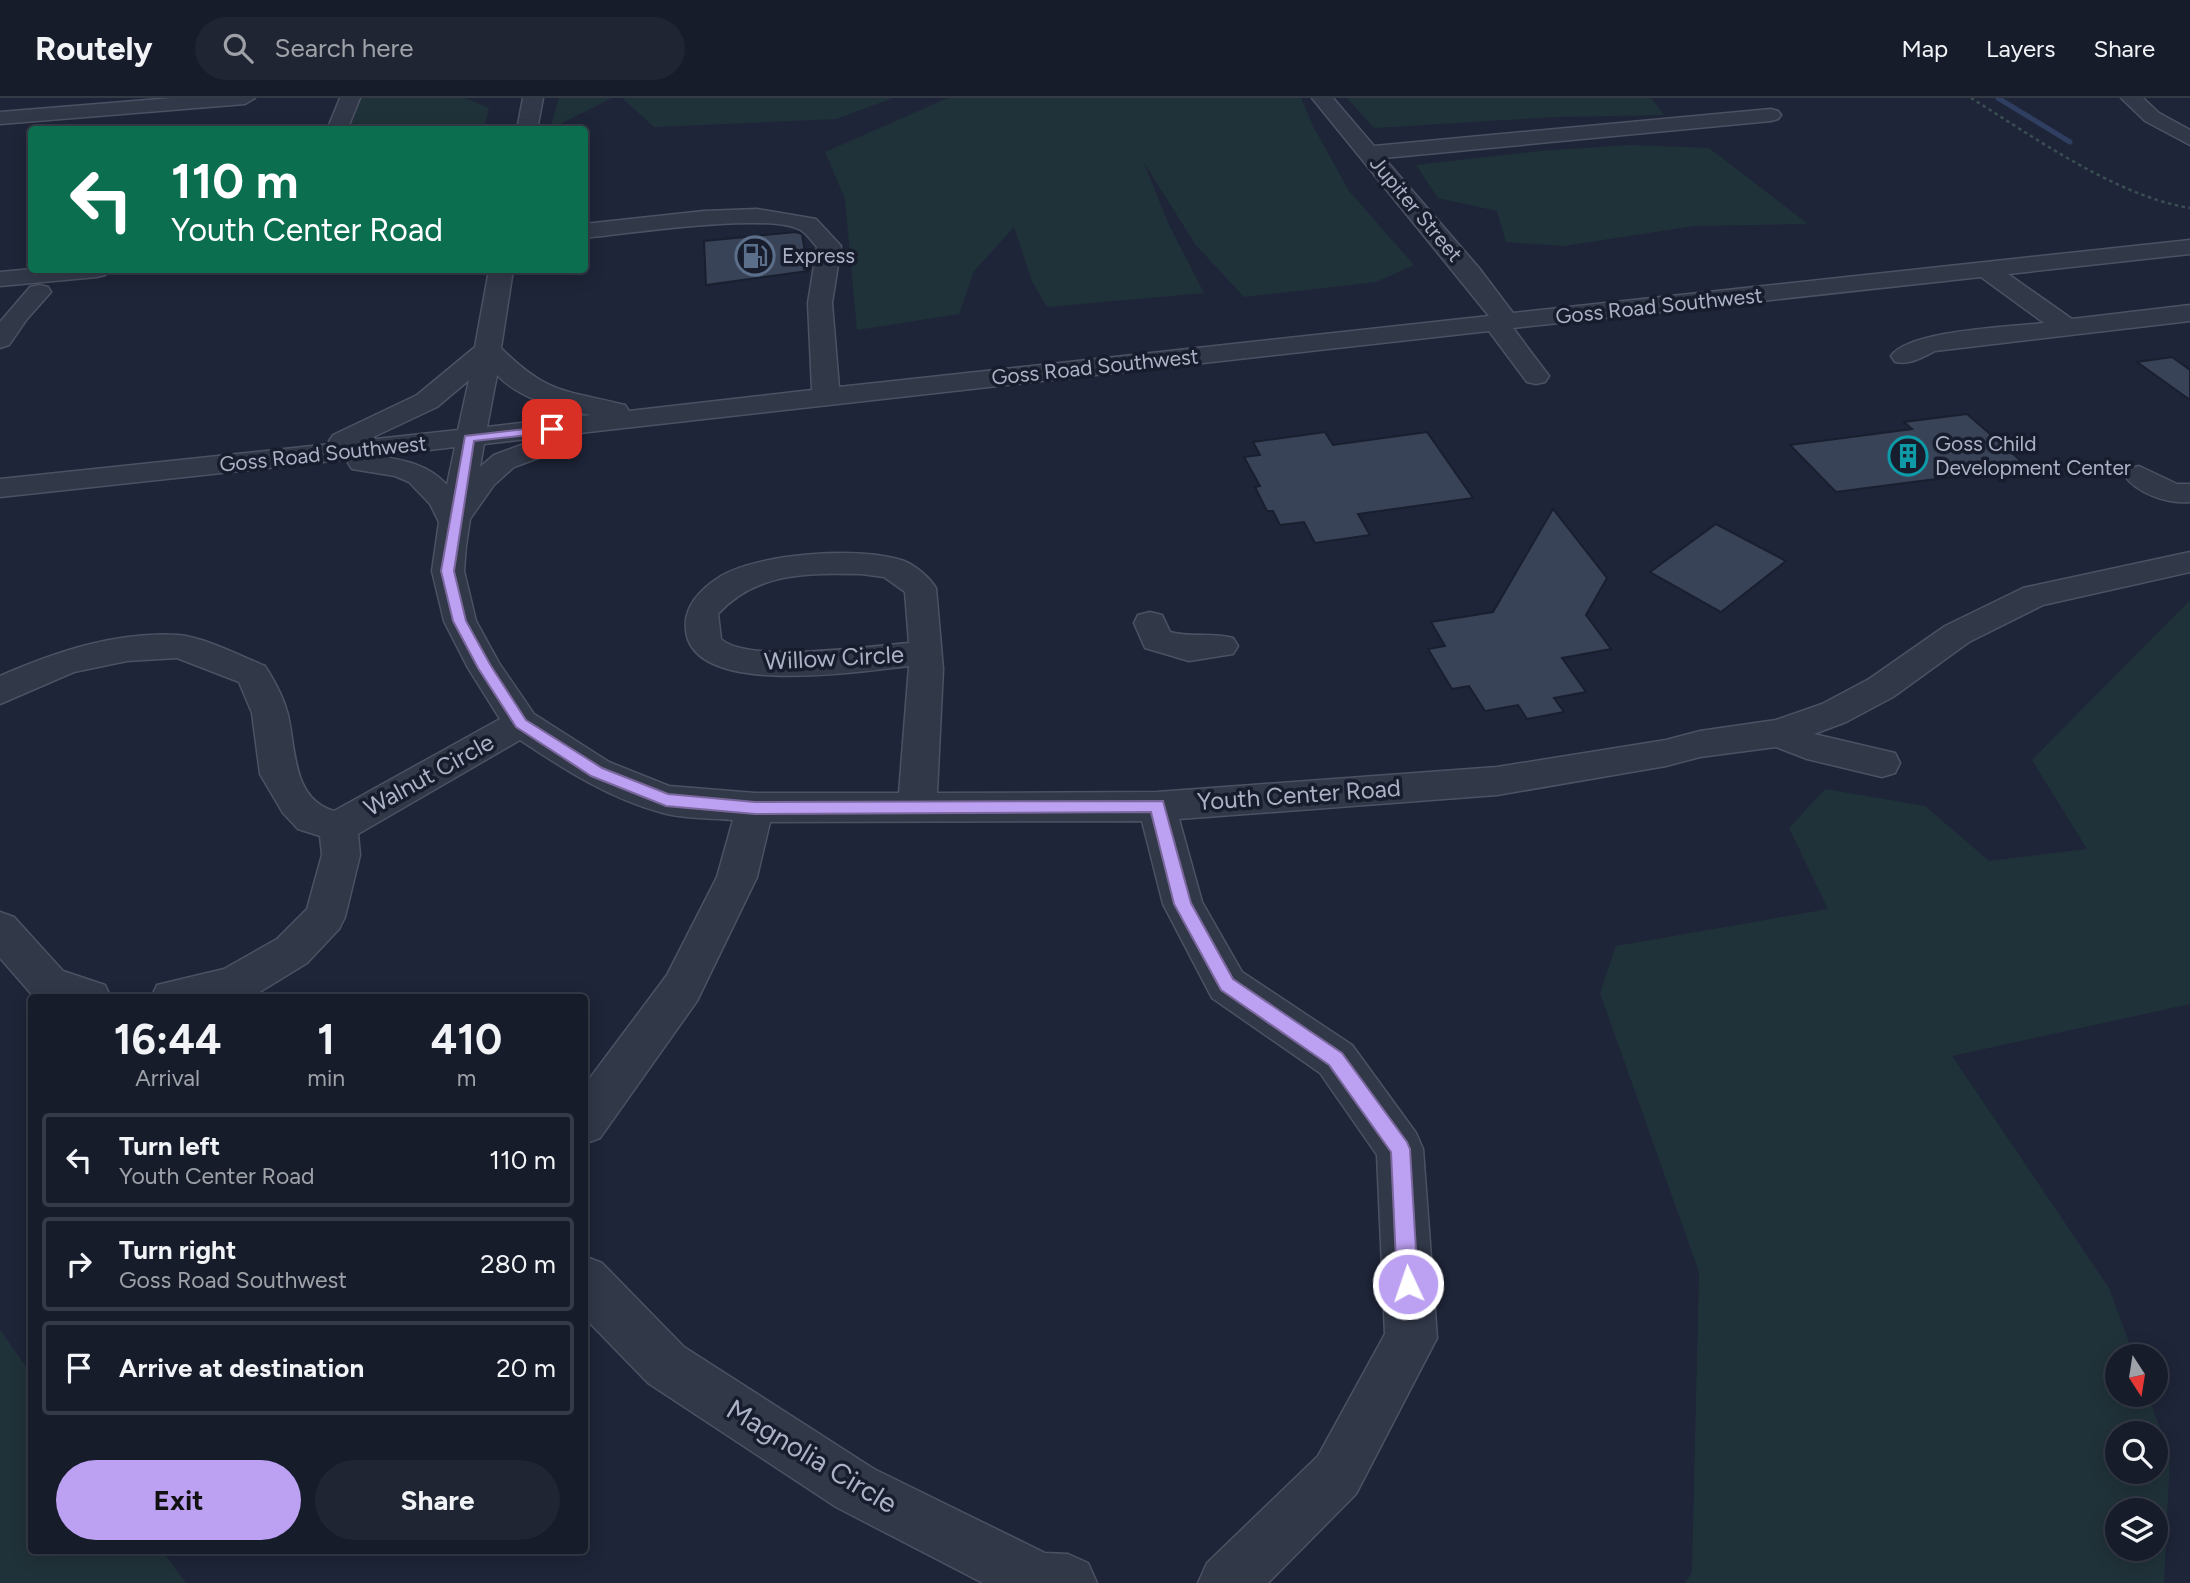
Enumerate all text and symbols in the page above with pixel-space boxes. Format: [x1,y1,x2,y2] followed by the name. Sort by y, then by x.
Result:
[195,17,685,80] search box
[35,29,153,68] text: Routely
[219,29,257,67] icon: search
[275,32,414,64] text: Search here
[1901,34,1948,63] text: Map
[1986,34,2055,63] text: Layers
[2093,34,2155,63] text: Share
[171,151,299,210] text: 110 m
[1365,151,1468,267] street label: Jupiter Street
[56,154,147,245] icon: left
[171,211,443,249] text: Youth Center Road
[734,235,776,277] fuel station icon: Express
[782,243,855,268] place label: Express
[1554,282,1764,329] street label: Goss Road Southwest
[990,343,1200,390] street label: Goss Road Southwest
[522,399,582,459] pin
[533,410,571,448] icon: arrive
[218,430,428,477] street label: Goss Road Southwest
[1935,431,2131,480] place label: Goss Child Development Center
[1887,435,1929,477] building icon: Goss Child Development Center
[763,639,905,676] street label: Willow Circle
[359,727,499,822] street label: Walnut Circle
[1196,773,1402,816] street label: Youth Center Road
[114,1014,222,1065] text: 16:44
[317,1014,335,1065] text: 1
[431,1014,502,1065] text: 410
[135,1064,200,1092] text: Arrival
[307,1064,345,1092] text: min
[457,1064,476,1092] text: m
[119,1130,220,1162] text: Turn left
[60,1141,98,1179] icon: left
[489,1144,556,1176] text: 110 m
[119,1162,314,1190] text: Youth Center Road
[119,1234,236,1266] text: Turn right
[60,1245,98,1283] icon: right
[1371,1247,1445,1321] position arrow
[480,1248,556,1280] text: 280 m
[119,1266,347,1294] text: Goss Road Southwest
[2105,1344,2168,1407] north arrow
[2105,1344,2168,1561] map controls
[60,1349,98,1387] icon: arrive
[119,1352,364,1384] text: Arrive at destination
[496,1352,556,1384] text: 20 m
[721,1392,903,1520] street label: Magnolia Circle
[2105,1421,2168,1484] button: search
[56,1460,301,1540] button: Exit
[315,1460,560,1540] button: Share
[2105,1498,2168,1561] button: layers

